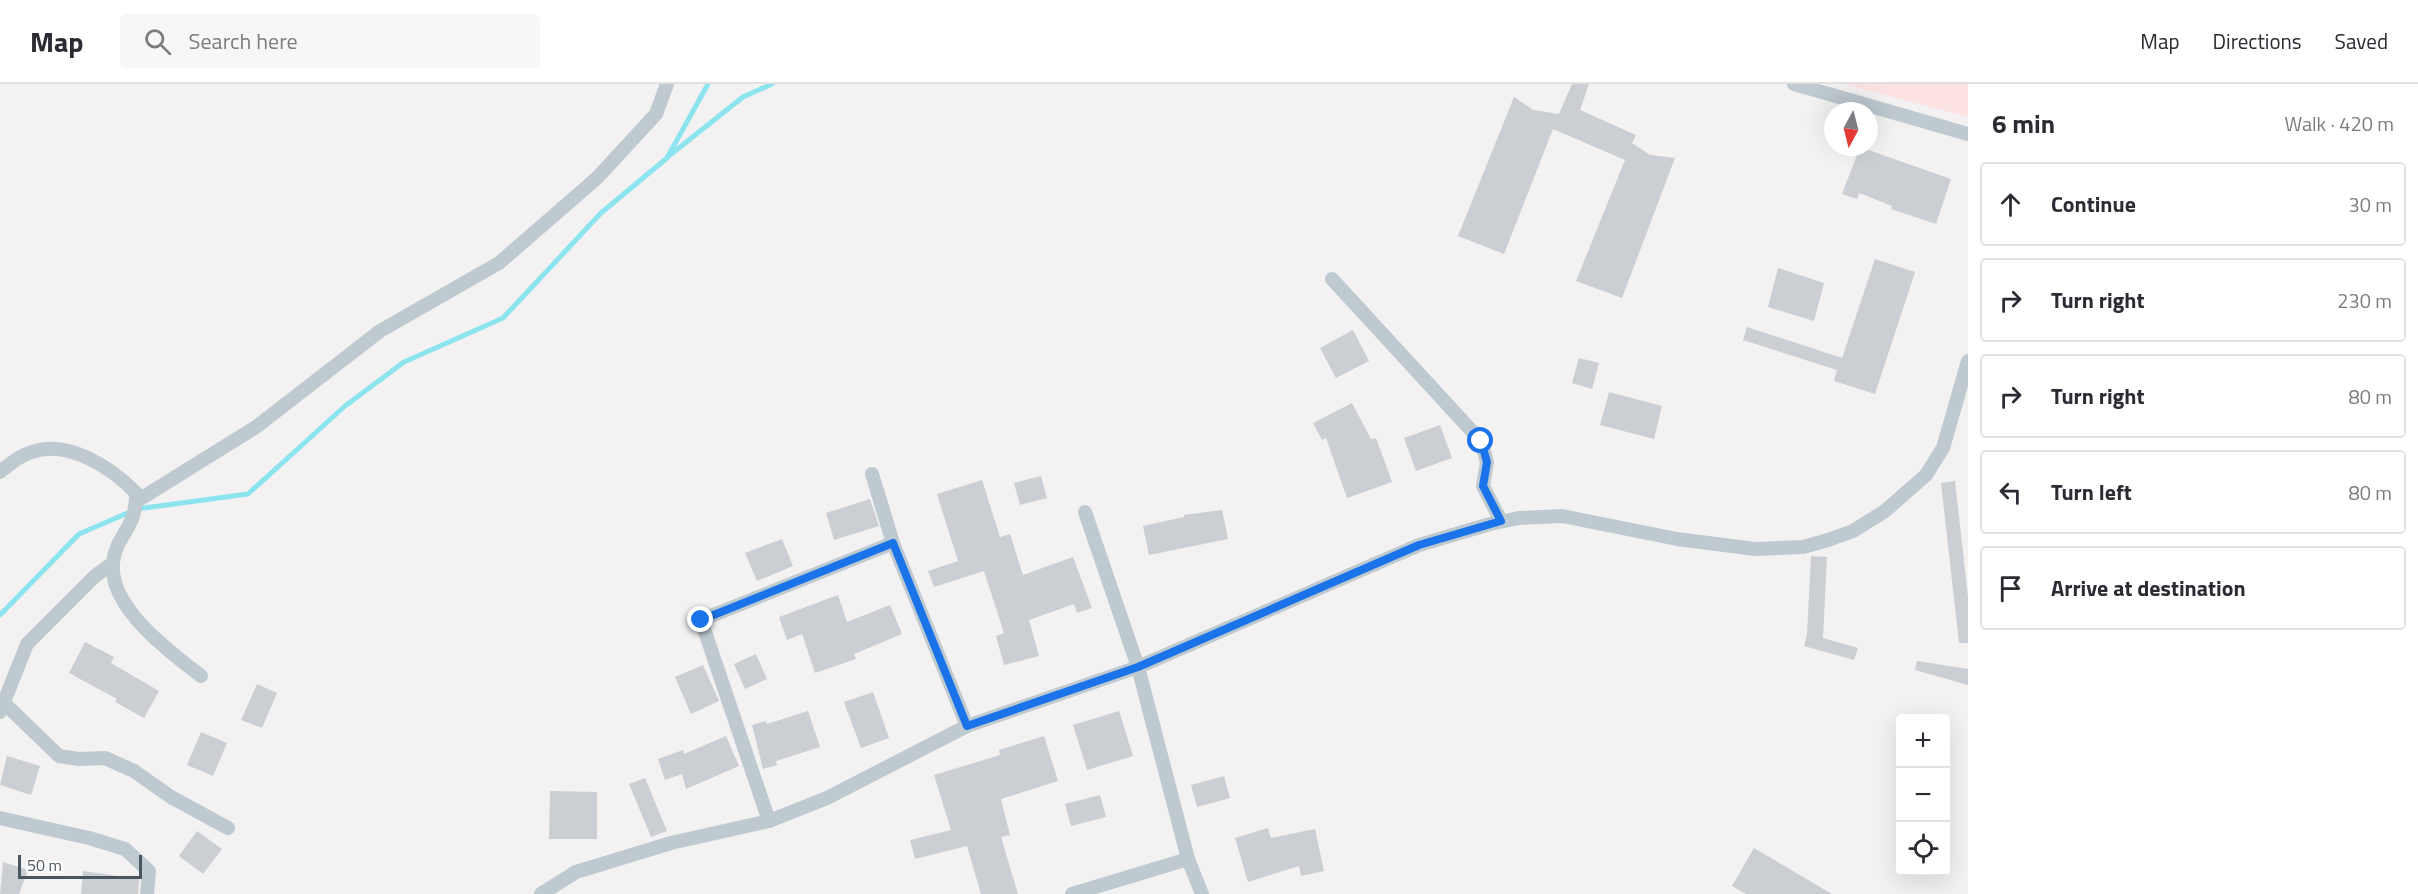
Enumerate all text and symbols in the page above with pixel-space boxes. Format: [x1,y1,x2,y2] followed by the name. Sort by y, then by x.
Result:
[120,14,540,68] search box
[30,20,84,63] text: Map
[189,24,298,58] text: Search here
[141,25,174,58] icon: search
[2140,25,2180,57] text: Map
[2213,25,2302,57] text: Directions
[2335,25,2388,57] text: Saved
[1824,102,1878,156] north arrow
[1992,104,2055,143] text: 6 min
[2285,108,2394,139] text: Walk · 420 m
[2051,187,2136,221] text: Continue
[1994,188,2027,221] icon: ahead
[2348,189,2392,220] text: 30 m
[2051,283,2145,317] text: Turn right
[1994,284,2027,317] icon: right
[2337,285,2392,316] text: 230 m
[2051,379,2145,413] text: Turn right
[1994,380,2027,413] icon: right
[2348,381,2392,412] text: 80 m
[1467,427,1493,453] route start
[2051,475,2132,509] text: Turn left
[1994,476,2027,509] icon: left
[2348,477,2392,508] text: 80 m
[2051,571,2246,605] text: Arrive at destination
[1994,572,2027,605] icon: arrive
[687,606,713,632] route end
[1896,714,1950,876] map controls
[1896,714,1950,768] button: +
[1896,768,1950,822] button: −
[1896,822,1950,876] button: locate
[18,852,142,880] scale bar
[27,853,62,877] text: 50 m

